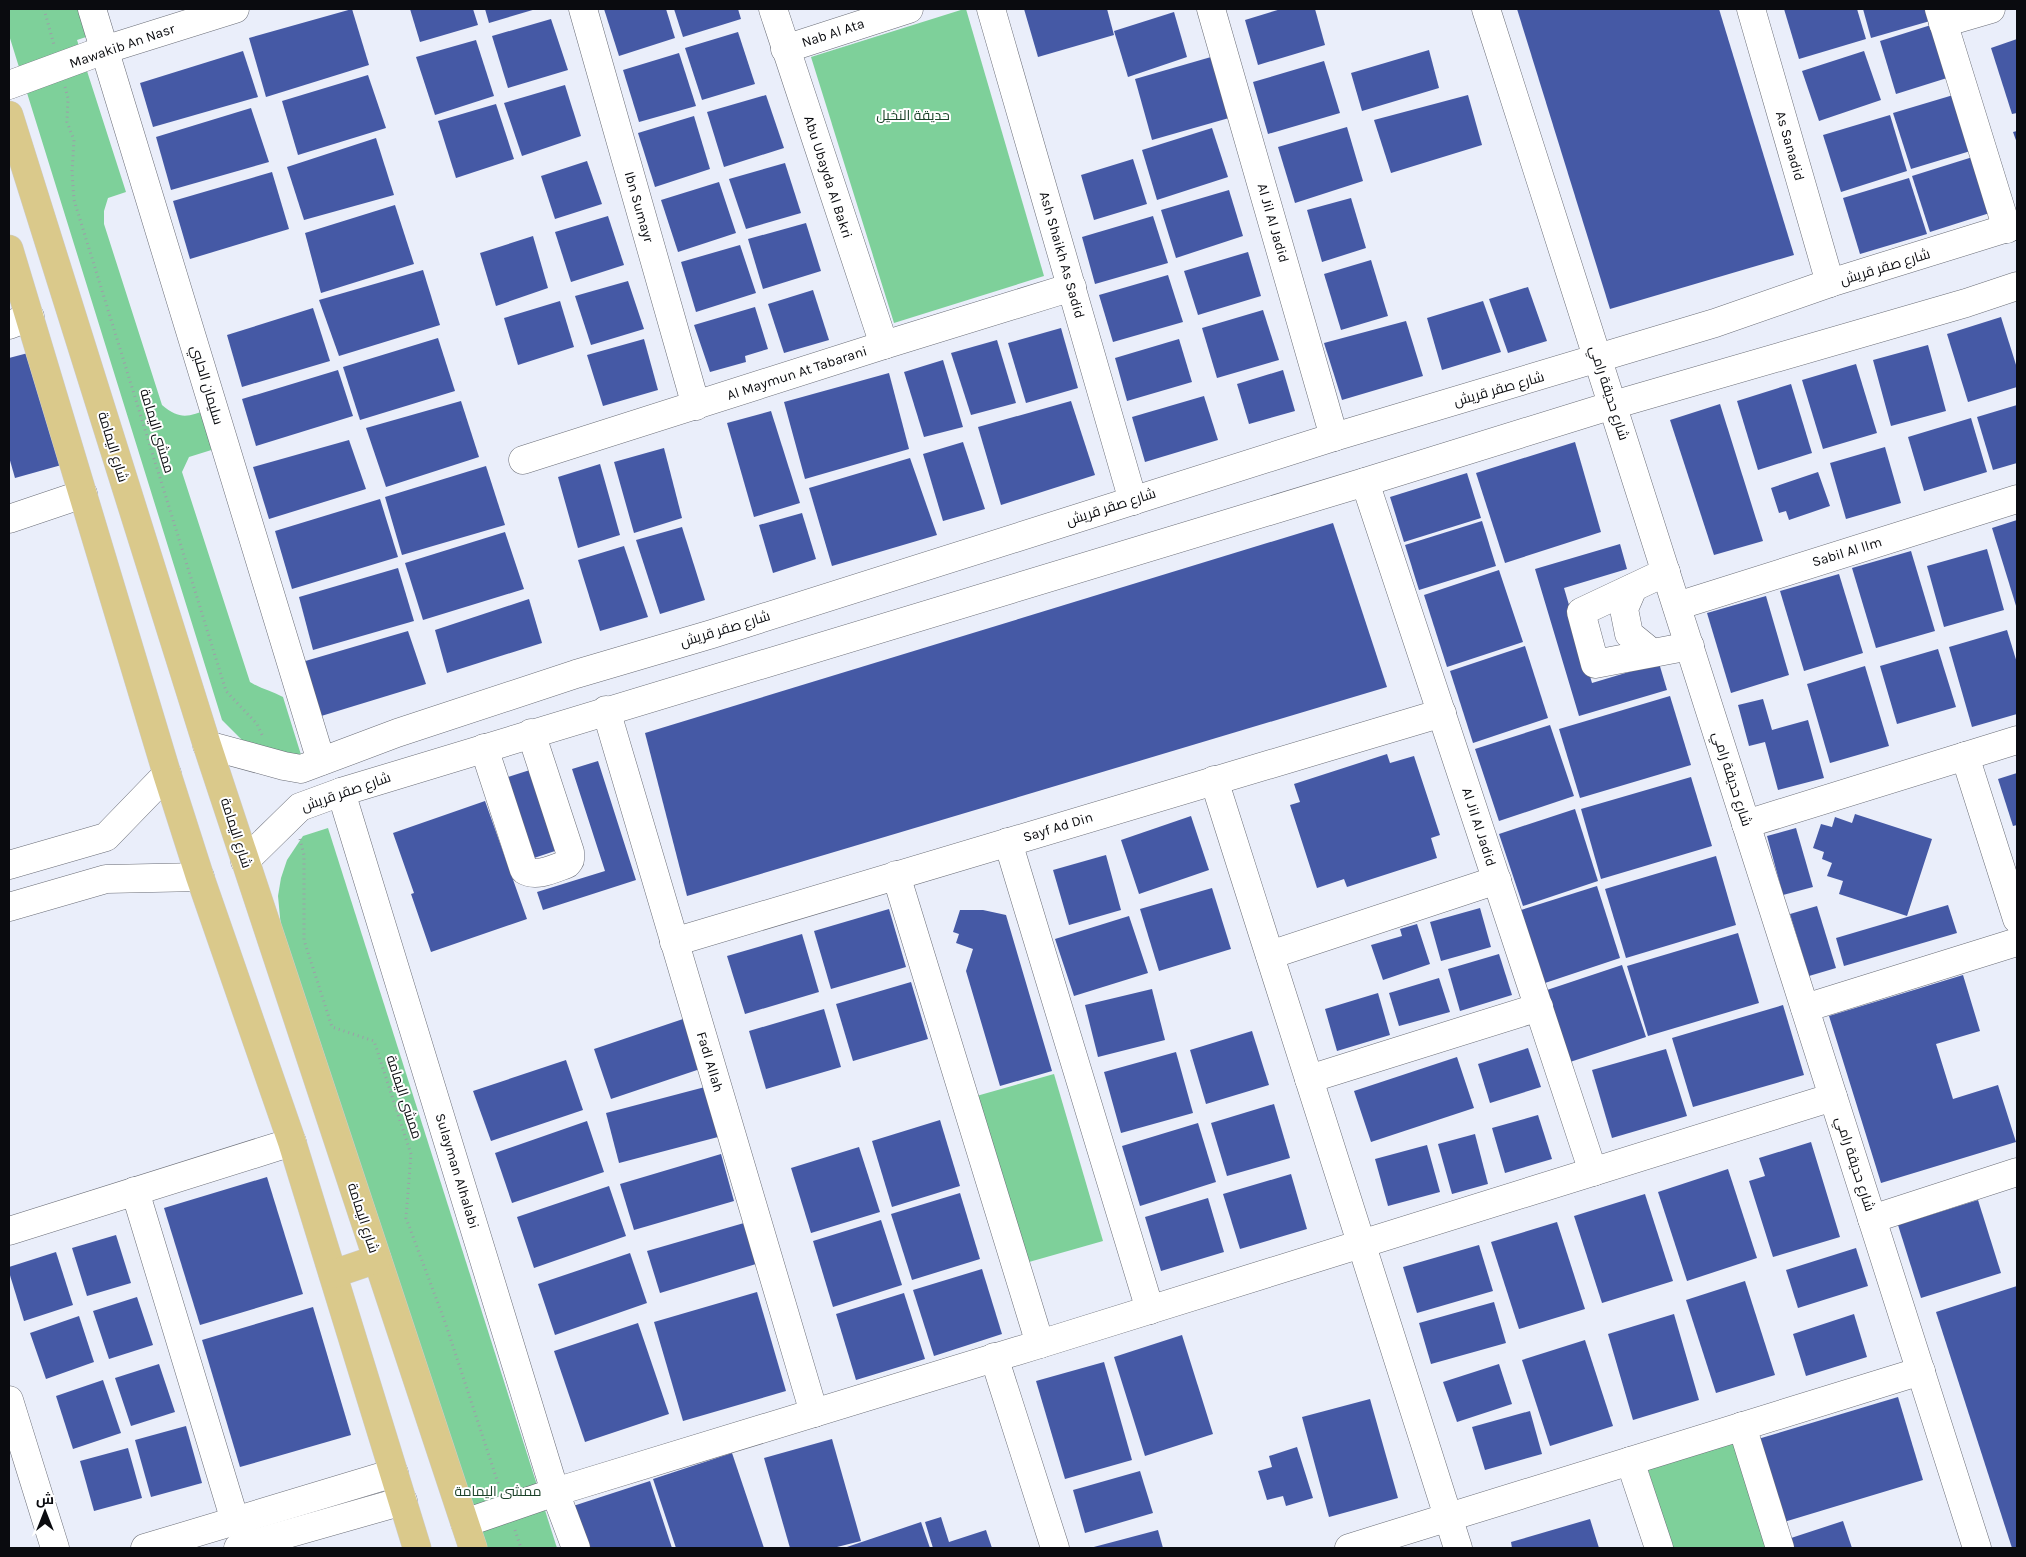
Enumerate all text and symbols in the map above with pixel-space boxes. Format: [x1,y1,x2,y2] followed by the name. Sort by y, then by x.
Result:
[799,15,867,51] street label: Nab Al Ata
[67,20,178,72] street label: Mawakib An Nasr
[876,107,950,124] park label: حديقة النخيل
[1772,109,1808,183] street label: As Sanadid
[800,114,856,240] street label: Abu Ubayda Al Bakri
[621,169,658,245] street label: Ibn Sumayr
[1254,181,1292,265] street label: Al Jil Al Jadid
[1036,190,1088,320] street label: Ash Shaikh As Sadid
[1838,245,1932,289] street label: شارع صقر قريش
[725,342,869,404] street label: Al Maymun At Tabarani
[184,343,227,428] street label: سليمان الحلبي
[1583,343,1632,443] street label: شارع حديقة رامي
[1452,368,1546,410] street label: شارع صقر قريش
[136,387,178,475] street label: ممشى اليمامة
[94,410,132,484] street label: شارع اليمامة
[1064,484,1158,530] street label: شارع صقر قريش
[1810,533,1884,571] street label: Sabil Al llm
[678,607,772,651] street label: شارع صقر قريش
[1706,729,1755,829] street label: شارع حديقة رامي
[299,769,393,815] street label: شارع صقر قريش
[1458,785,1500,869] street label: Al Jil Al Jadid
[217,796,255,870] street label: شارع اليمامة
[1021,808,1095,846] street label: Sayf Ad Din
[693,1030,727,1094] street label: Fadl Allah
[382,1053,426,1141] street label: ممشى اليمامة
[431,1111,483,1231] street label: Sulayman Alhalabi
[1829,1114,1878,1214] street label: شارع حديقة رامي
[344,1181,382,1255] street label: شارع اليمامة
[454,1483,542,1500] park label: ممشى اليمامة
[20,1487,70,1537] north arrow
[36,1491,54,1508] text: ش

